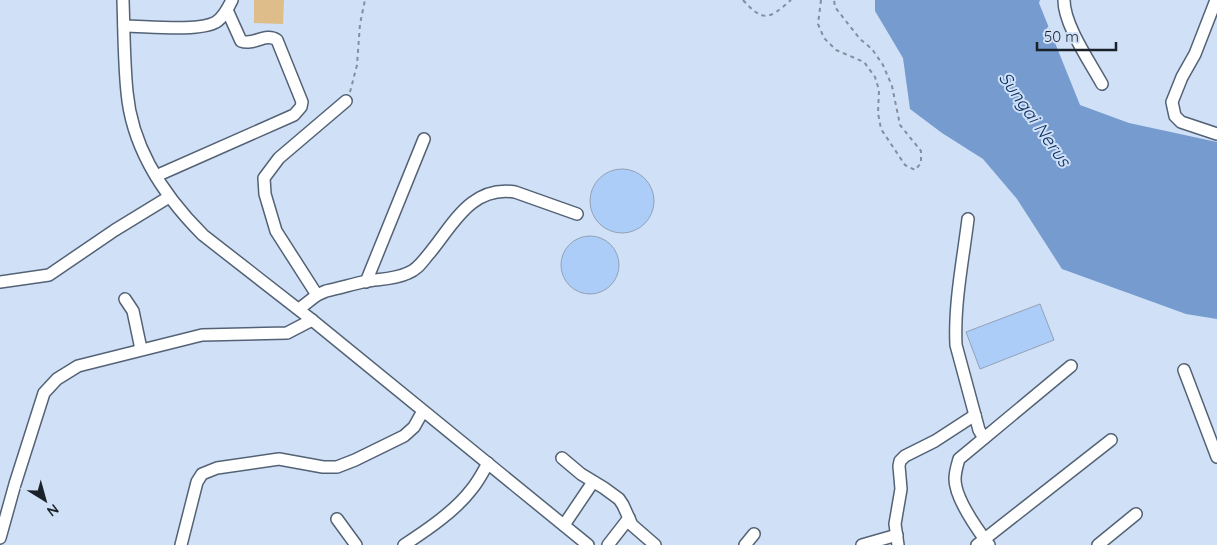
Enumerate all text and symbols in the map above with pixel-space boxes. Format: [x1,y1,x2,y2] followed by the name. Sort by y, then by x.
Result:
[1037,20,1116,52] scale bar
[1044,27,1079,46] text: 50 m
[994,67,1077,172] water label: Sungai Nerus
[20,475,70,525] north arrow
[43,500,62,521] text: N

